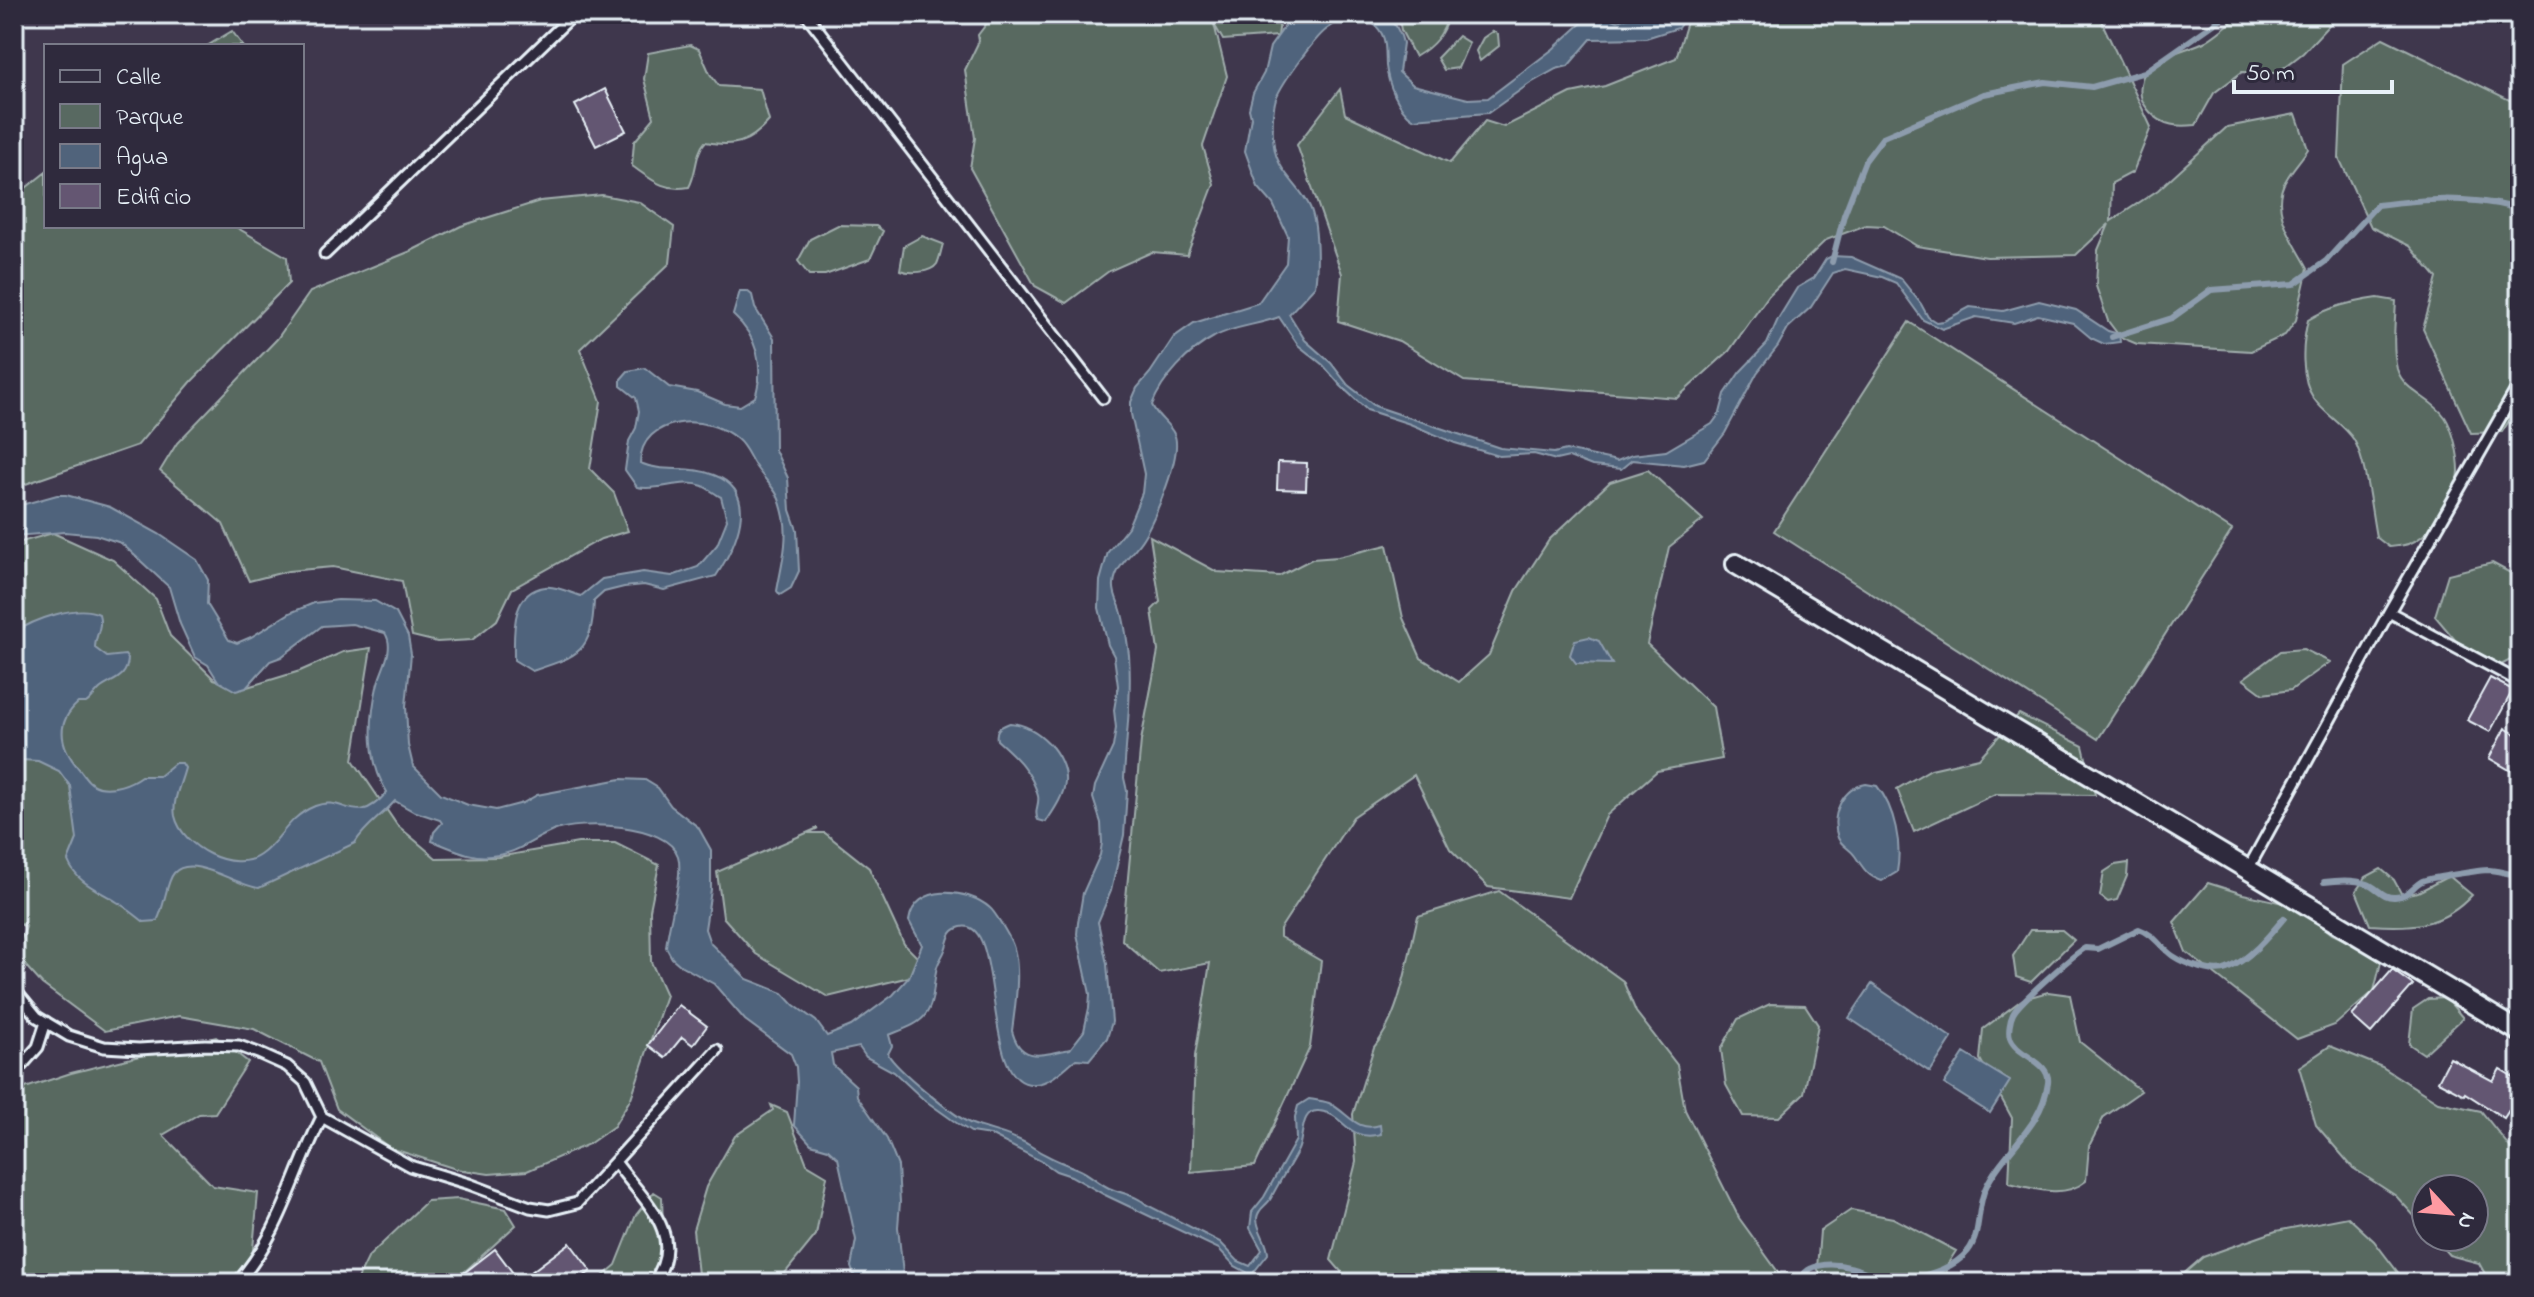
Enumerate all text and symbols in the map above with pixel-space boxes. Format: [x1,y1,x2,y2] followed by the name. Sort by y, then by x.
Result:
[44,44,304,228] legend
[2234,44,2392,94] scale bar
[2246,57,2295,92] text: 50 m
[116,61,161,96] text: Calle
[116,101,183,136] text: Parque
[116,141,168,176] text: Agua
[116,181,191,216] text: Edificio
[2410,1173,2490,1253] north arrow
[2448,1207,2483,1234] text: N

